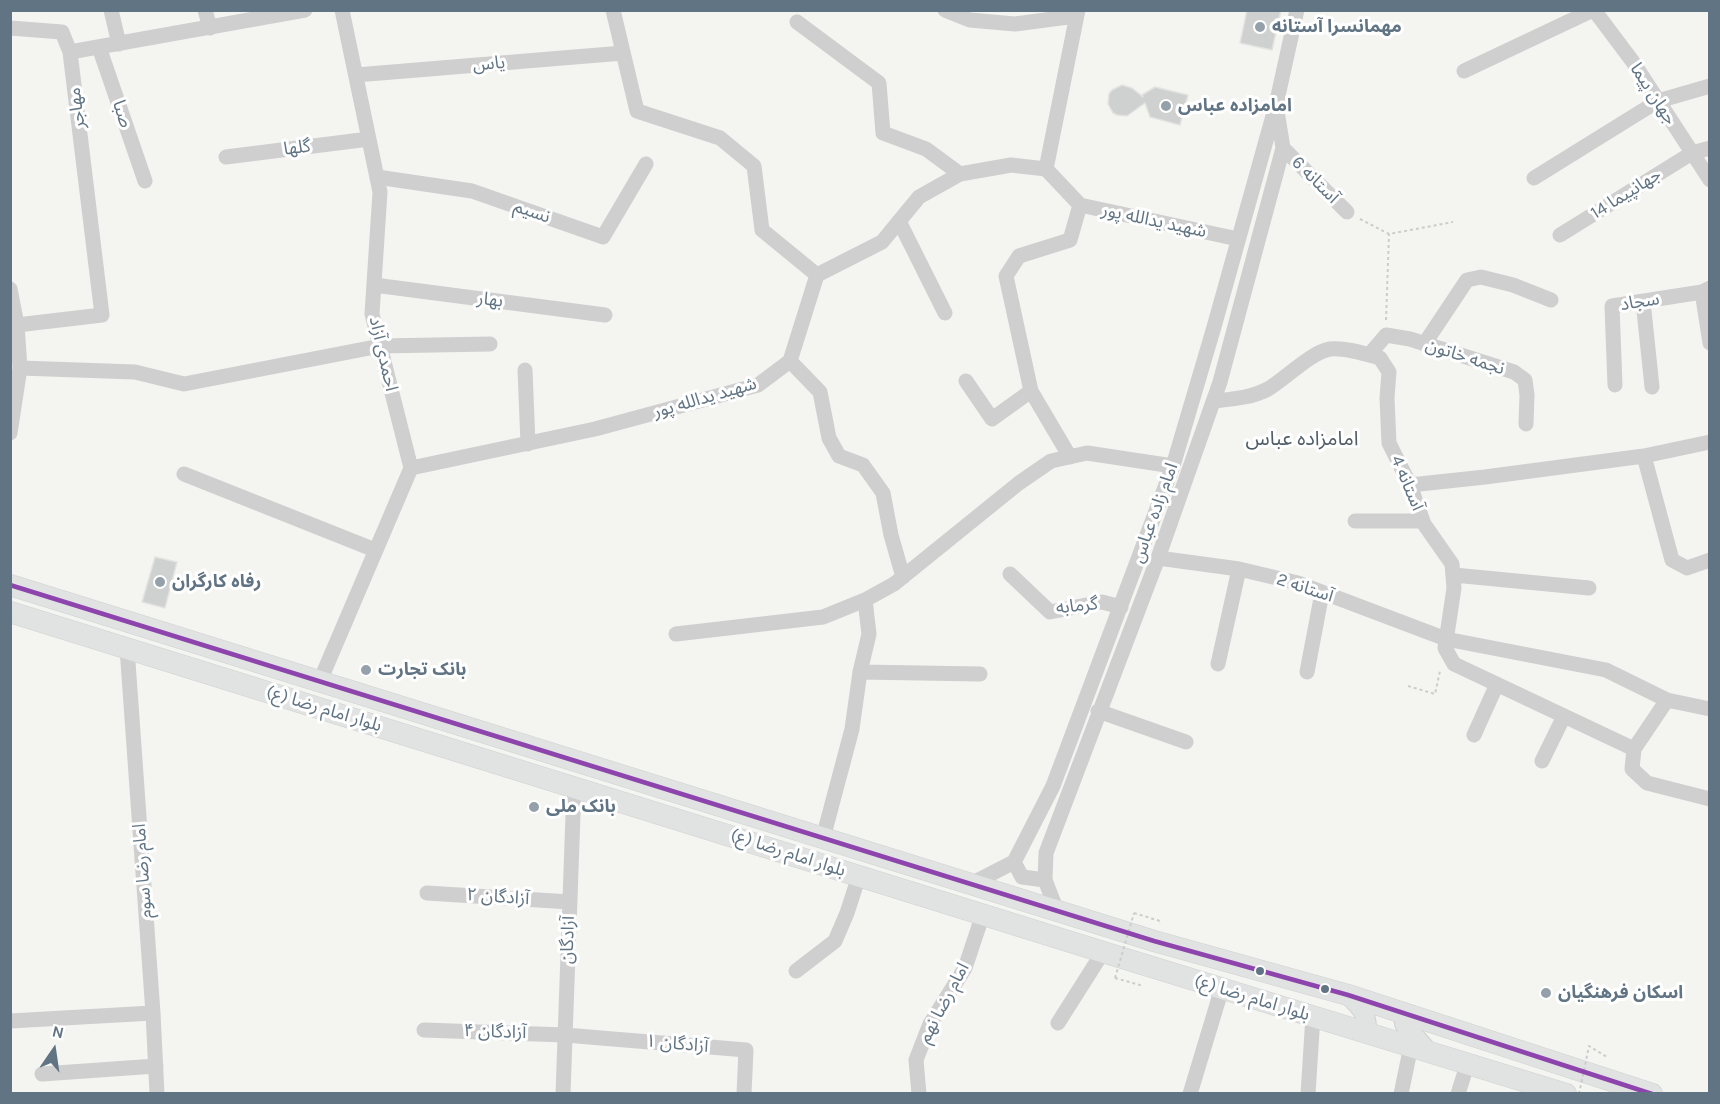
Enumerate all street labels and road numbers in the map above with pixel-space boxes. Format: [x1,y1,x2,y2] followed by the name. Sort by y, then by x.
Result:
[472,52,506,76] street label: یاس
[1625,59,1681,129] street label: جهان پیما
[64,86,90,130] street label: مهاجر
[107,97,137,131] street label: صبا
[282,136,312,160] street label: گلها
[1287,152,1343,208] street label: آستانه 6
[1587,164,1665,224] street label: جهانپیما 14
[511,196,553,228] street label: نسیم
[1100,199,1208,243] street label: شهید یدالله پور
[476,288,504,312] street label: بهار
[1619,288,1661,316] street label: سجاد
[364,315,402,393] street label: احمدی آزاد
[1423,334,1507,380] street label: نجمه خاتون
[651,373,759,423] street label: شهید یدالله پور
[1386,452,1428,514] street label: آستانه 4
[1127,460,1183,566] street label: امام زاده عباس
[1274,569,1336,607] street label: آستانه 2
[1055,593,1099,619] street label: گرمابه
[264,681,384,737] street label: بلوار امام رضا (ع)
[129,823,157,919] street label: امام رضا سوم
[728,824,848,882] street label: بلوار امام رضا (ع)
[466,884,530,910] street label: آزادگان ۲
[556,916,580,964] street label: آزادگان
[914,959,974,1047] street label: امام رضا نهم
[1192,970,1312,1026] street label: بلوار امام رضا (ع)
[463,1020,527,1044] street label: آزادگان ۴
[645,1031,709,1057] street label: آزادگان ۱

